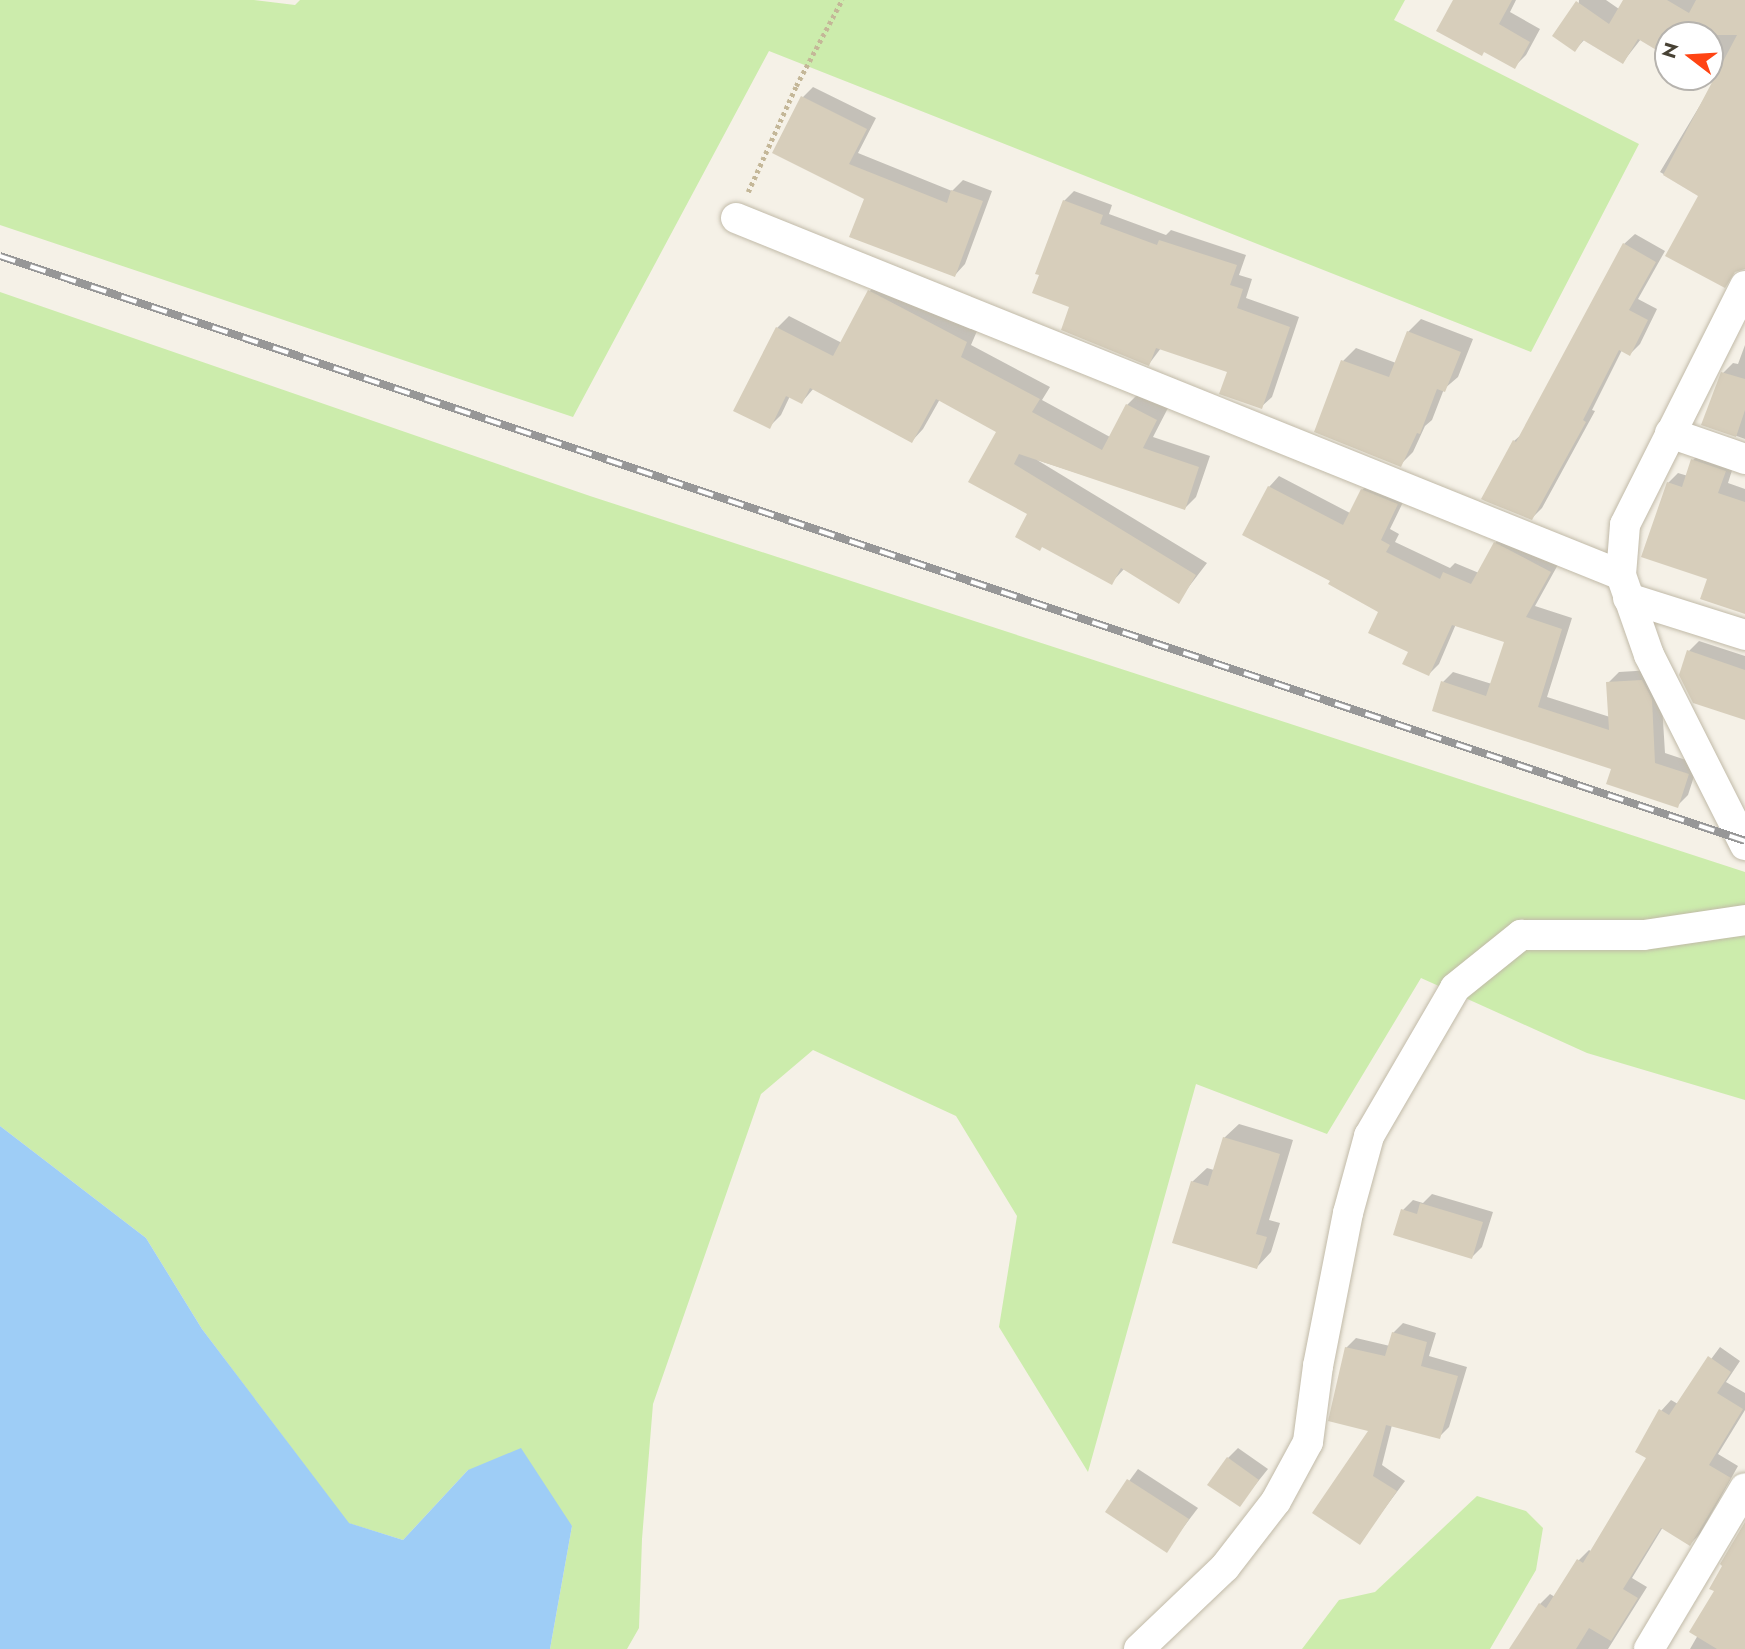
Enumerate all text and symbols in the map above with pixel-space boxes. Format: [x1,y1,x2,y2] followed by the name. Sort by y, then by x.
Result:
[1654,21,1724,91] north arrow
[1655,39,1685,61] text: N

